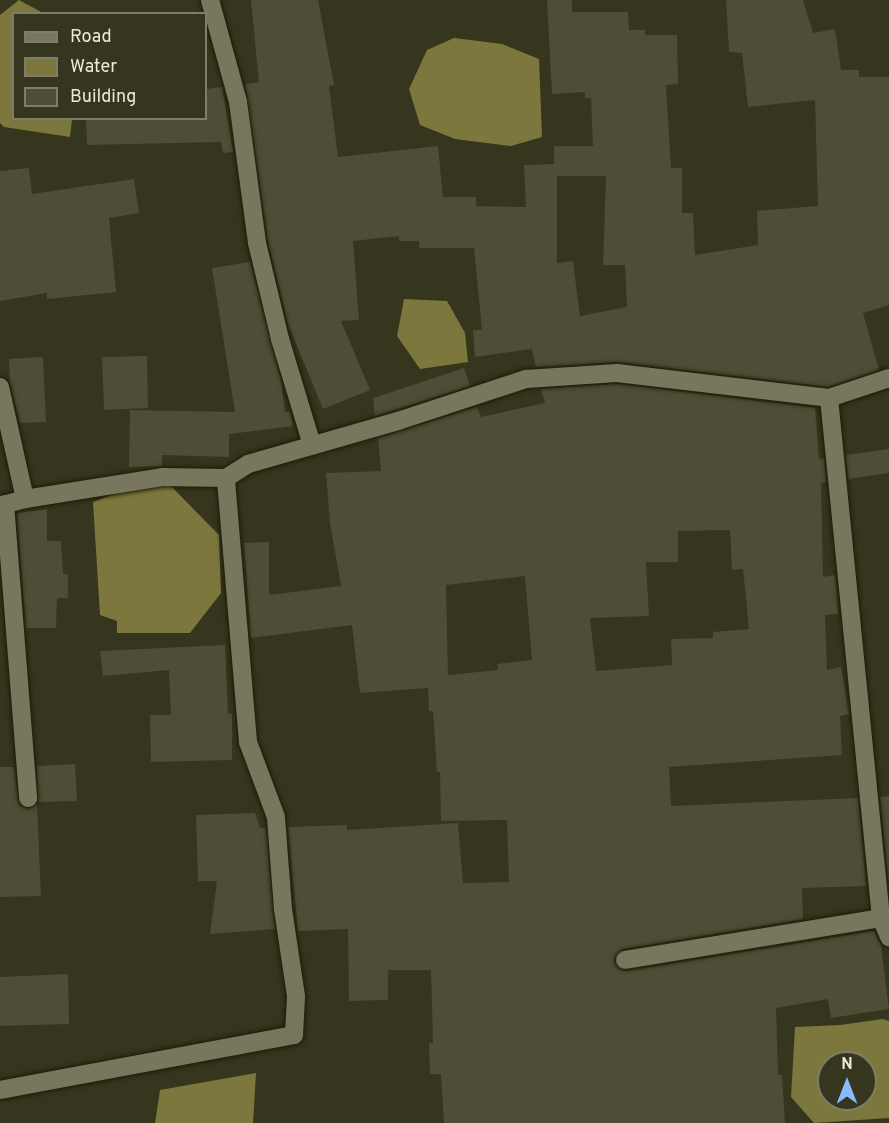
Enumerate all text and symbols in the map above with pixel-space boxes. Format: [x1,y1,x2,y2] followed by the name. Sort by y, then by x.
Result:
[12,12,207,120] legend
[70,26,112,49] text: Road
[70,56,117,79] text: Water
[70,86,136,109] text: Building
[817,1051,877,1111] north arrow
[841,1055,853,1075] text: N

